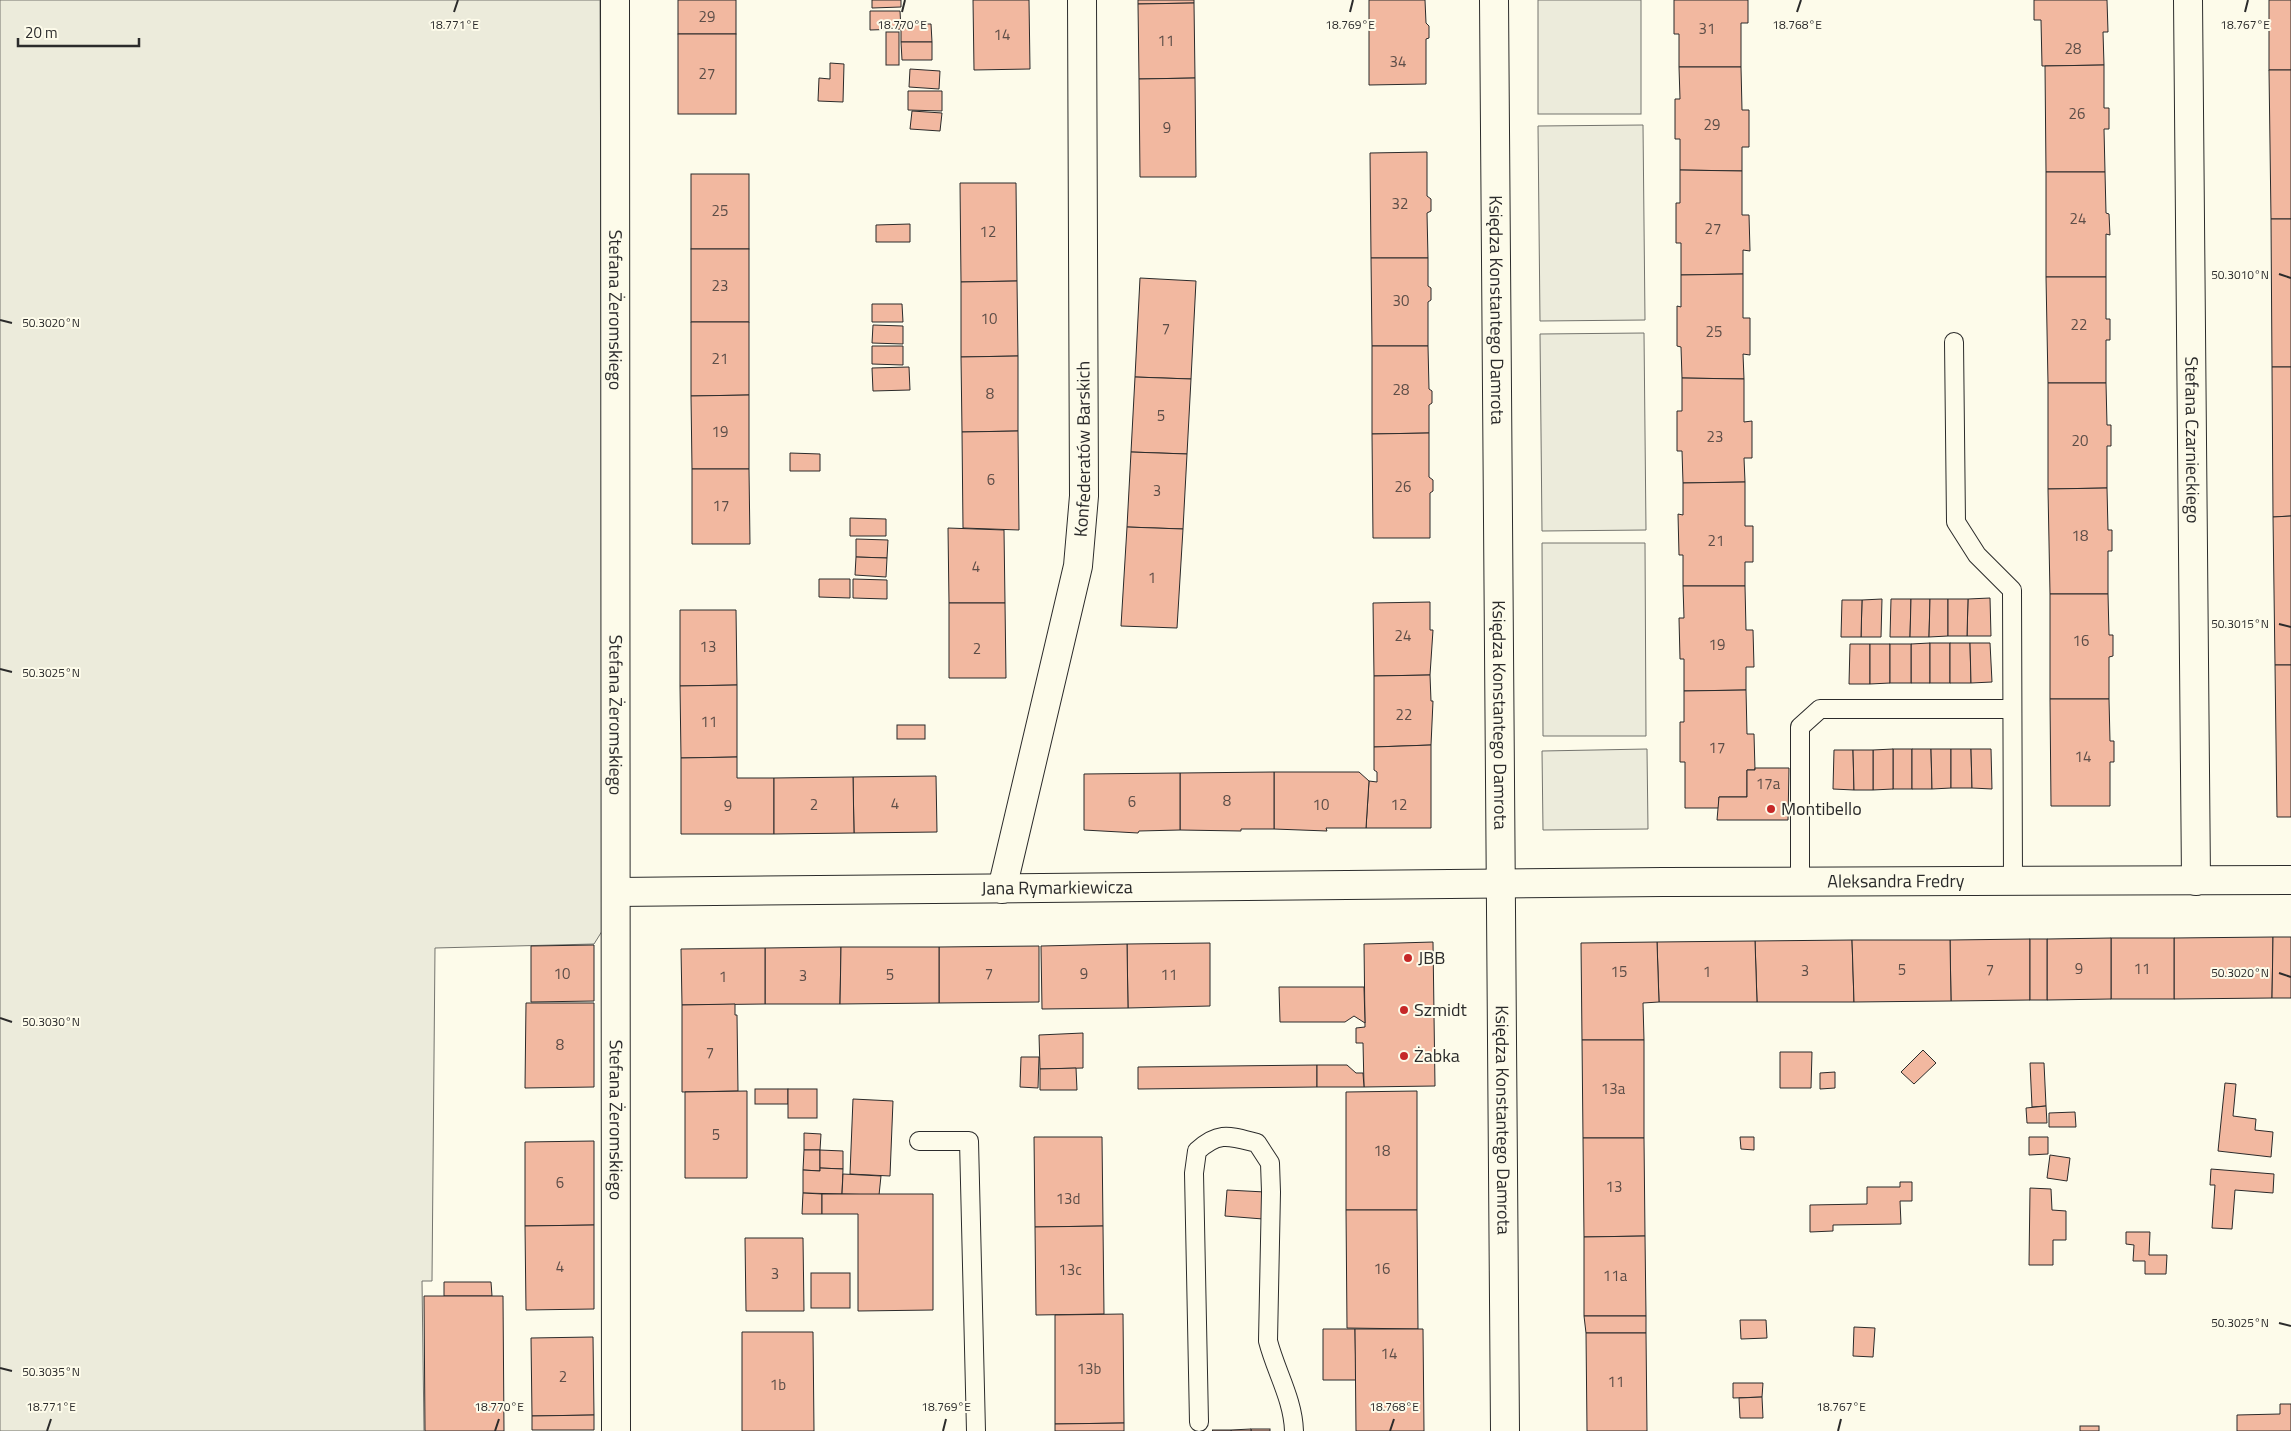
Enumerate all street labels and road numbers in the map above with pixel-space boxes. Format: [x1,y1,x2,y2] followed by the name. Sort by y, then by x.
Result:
[1483,195,1511,425] street label: Księdza Konstantego Damrota
[602,230,629,390] street label: Stefana Żeromskiego
[2178,356,2207,524] street label: Stefana Czarnieckiego
[1067,361,1097,538] street label: Konfederatów Barskich
[1486,600,1514,830] street label: Księdza Konstantego Damrota
[602,635,630,795] street label: Stefana Żeromskiego
[1827,867,1965,894] street label: Aleksandra Fredry
[981,873,1133,902] street label: Jana Rymarkiewicza
[1489,1005,1517,1235] street label: Księdza Konstantego Damrota
[603,1040,630,1200] street label: Stefana Żeromskiego

